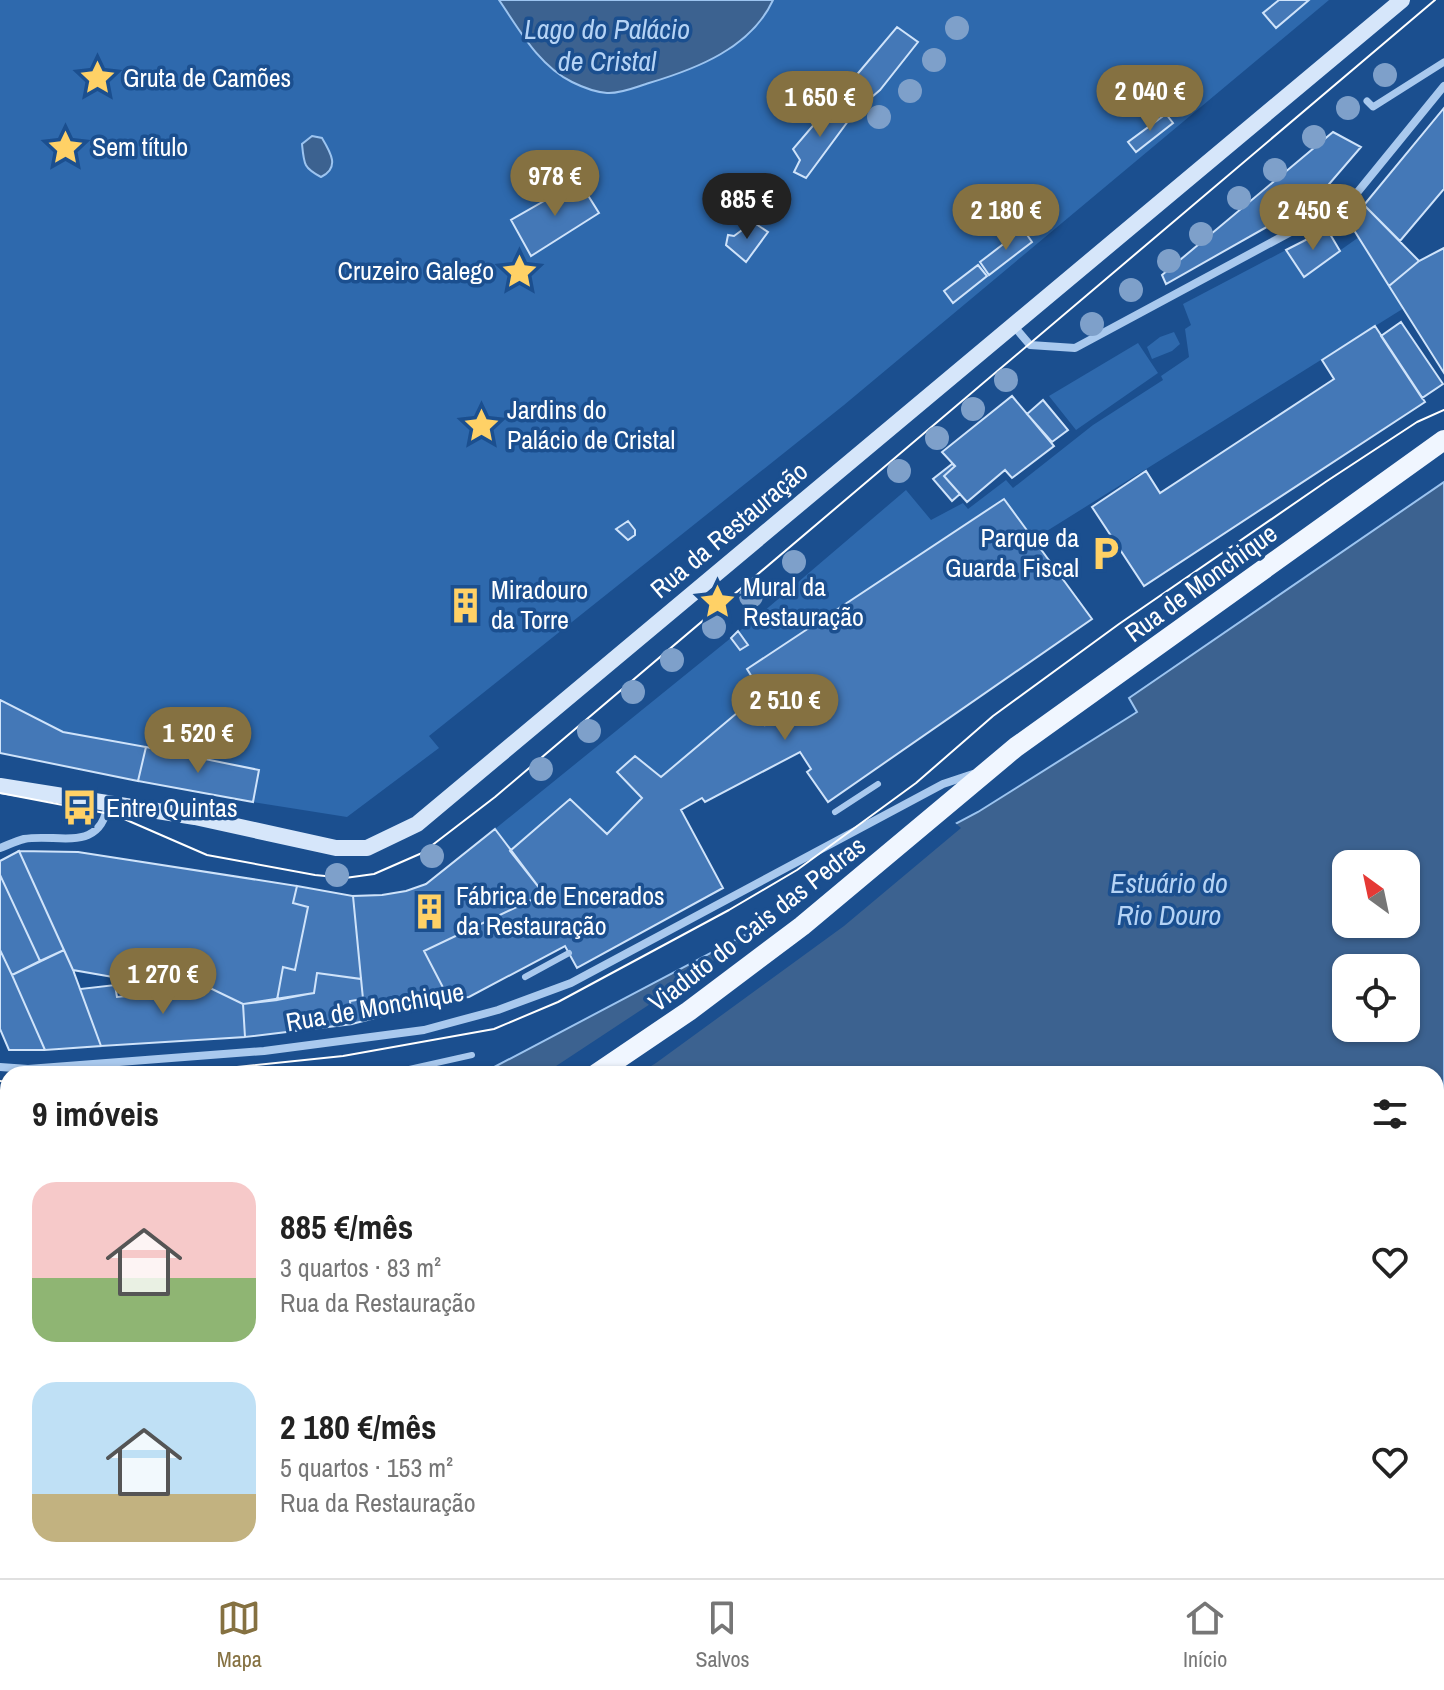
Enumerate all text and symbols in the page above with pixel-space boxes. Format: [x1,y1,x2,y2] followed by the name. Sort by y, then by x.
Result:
[524,10,690,80] water label: Lago do Palácio de Cristal
[78,59,116,97] place icon: Gruta de Camões
[123,60,291,95] place label: Gruta de Camões
[1076,65,1224,133] pin: 2 040 €
[746,71,894,139] pin: 1 650 €
[1114,73,1186,108] text: 2 040 €
[784,79,856,114] text: 1 650 €
[47,128,85,166] place icon: Sem título
[92,129,188,164] place label: Sem título
[499,150,611,218] pin: 978 €
[528,158,582,193] text: 978 €
[691,173,803,241] pin: 885 €
[720,181,774,216] text: 885 €
[932,184,1080,252] pin: 2 180 €
[1239,184,1387,252] pin: 2 450 €
[970,192,1042,227] text: 2 180 €
[1277,192,1349,227] text: 2 450 €
[501,252,539,290] place icon: Cruzeiro Galego
[338,253,494,288] place label: Cruzeiro Galego
[507,392,675,457] place label: Jardins do Palácio de Cristal
[462,406,500,444] place icon: Jardins do Palácio de Cristal
[643,453,815,606] street label: Rua da Restauração
[1118,515,1284,650] street label: Rua de Monchique
[945,520,1079,585] place label: Parque da Guarda Fiscal
[1086,534,1124,572] parking icon: Parque da Guarda Fiscal
[743,569,864,634] place label: Mural da Restauração
[491,572,588,637] place label: Miradouro da Torre
[698,583,736,621] place icon: Mural da Restauração
[446,586,484,624] building icon: Miradouro da Torre
[711,674,859,742] pin: 2 510 €
[749,682,821,717] text: 2 510 €
[124,707,272,775] pin: 1 520 €
[162,715,234,750] text: 1 520 €
[61,789,99,827] bus stop icon: Entre Quintas
[106,790,238,825] place label: Entre Quintas
[641,828,872,1019] street label: Viaduto do Cais das Pedras
[1332,850,1420,938] north arrow
[1332,850,1420,1042] map controls
[1110,864,1228,934] water label: Estuário do Rio Douro
[456,878,665,943] place label: Fábrica de Encerados da Restauração
[411,892,449,930] building icon: Fábrica de Encerados da Restauração
[89,948,237,1016] pin: 1 270 €
[1332,954,1420,1042] button: locate
[127,956,199,991] text: 1 270 €
[283,974,467,1039] street label: Rua de Monchique
[32,1091,159,1137] text: 9 imóveis
[1368,1092,1412,1136] icon: filters
[280,1204,413,1250] text: 885 €/mês
[96,1214,192,1310] icon: home
[1368,1240,1412,1284] icon: heart
[280,1250,441,1285] text: 3 quartos · 83 m²
[280,1285,476,1320] text: Rua da Restauração
[280,1404,437,1450] text: 2 180 €/mês
[96,1414,192,1510] icon: home
[1368,1440,1412,1484] icon: heart
[280,1450,453,1485] text: 5 quartos · 153 m²
[280,1485,476,1520] text: Rua da Restauração
[217,1596,262,1674] tab: Mapa
[695,1596,750,1674] tab: Salvos
[1183,1596,1227,1674] tab: Início

